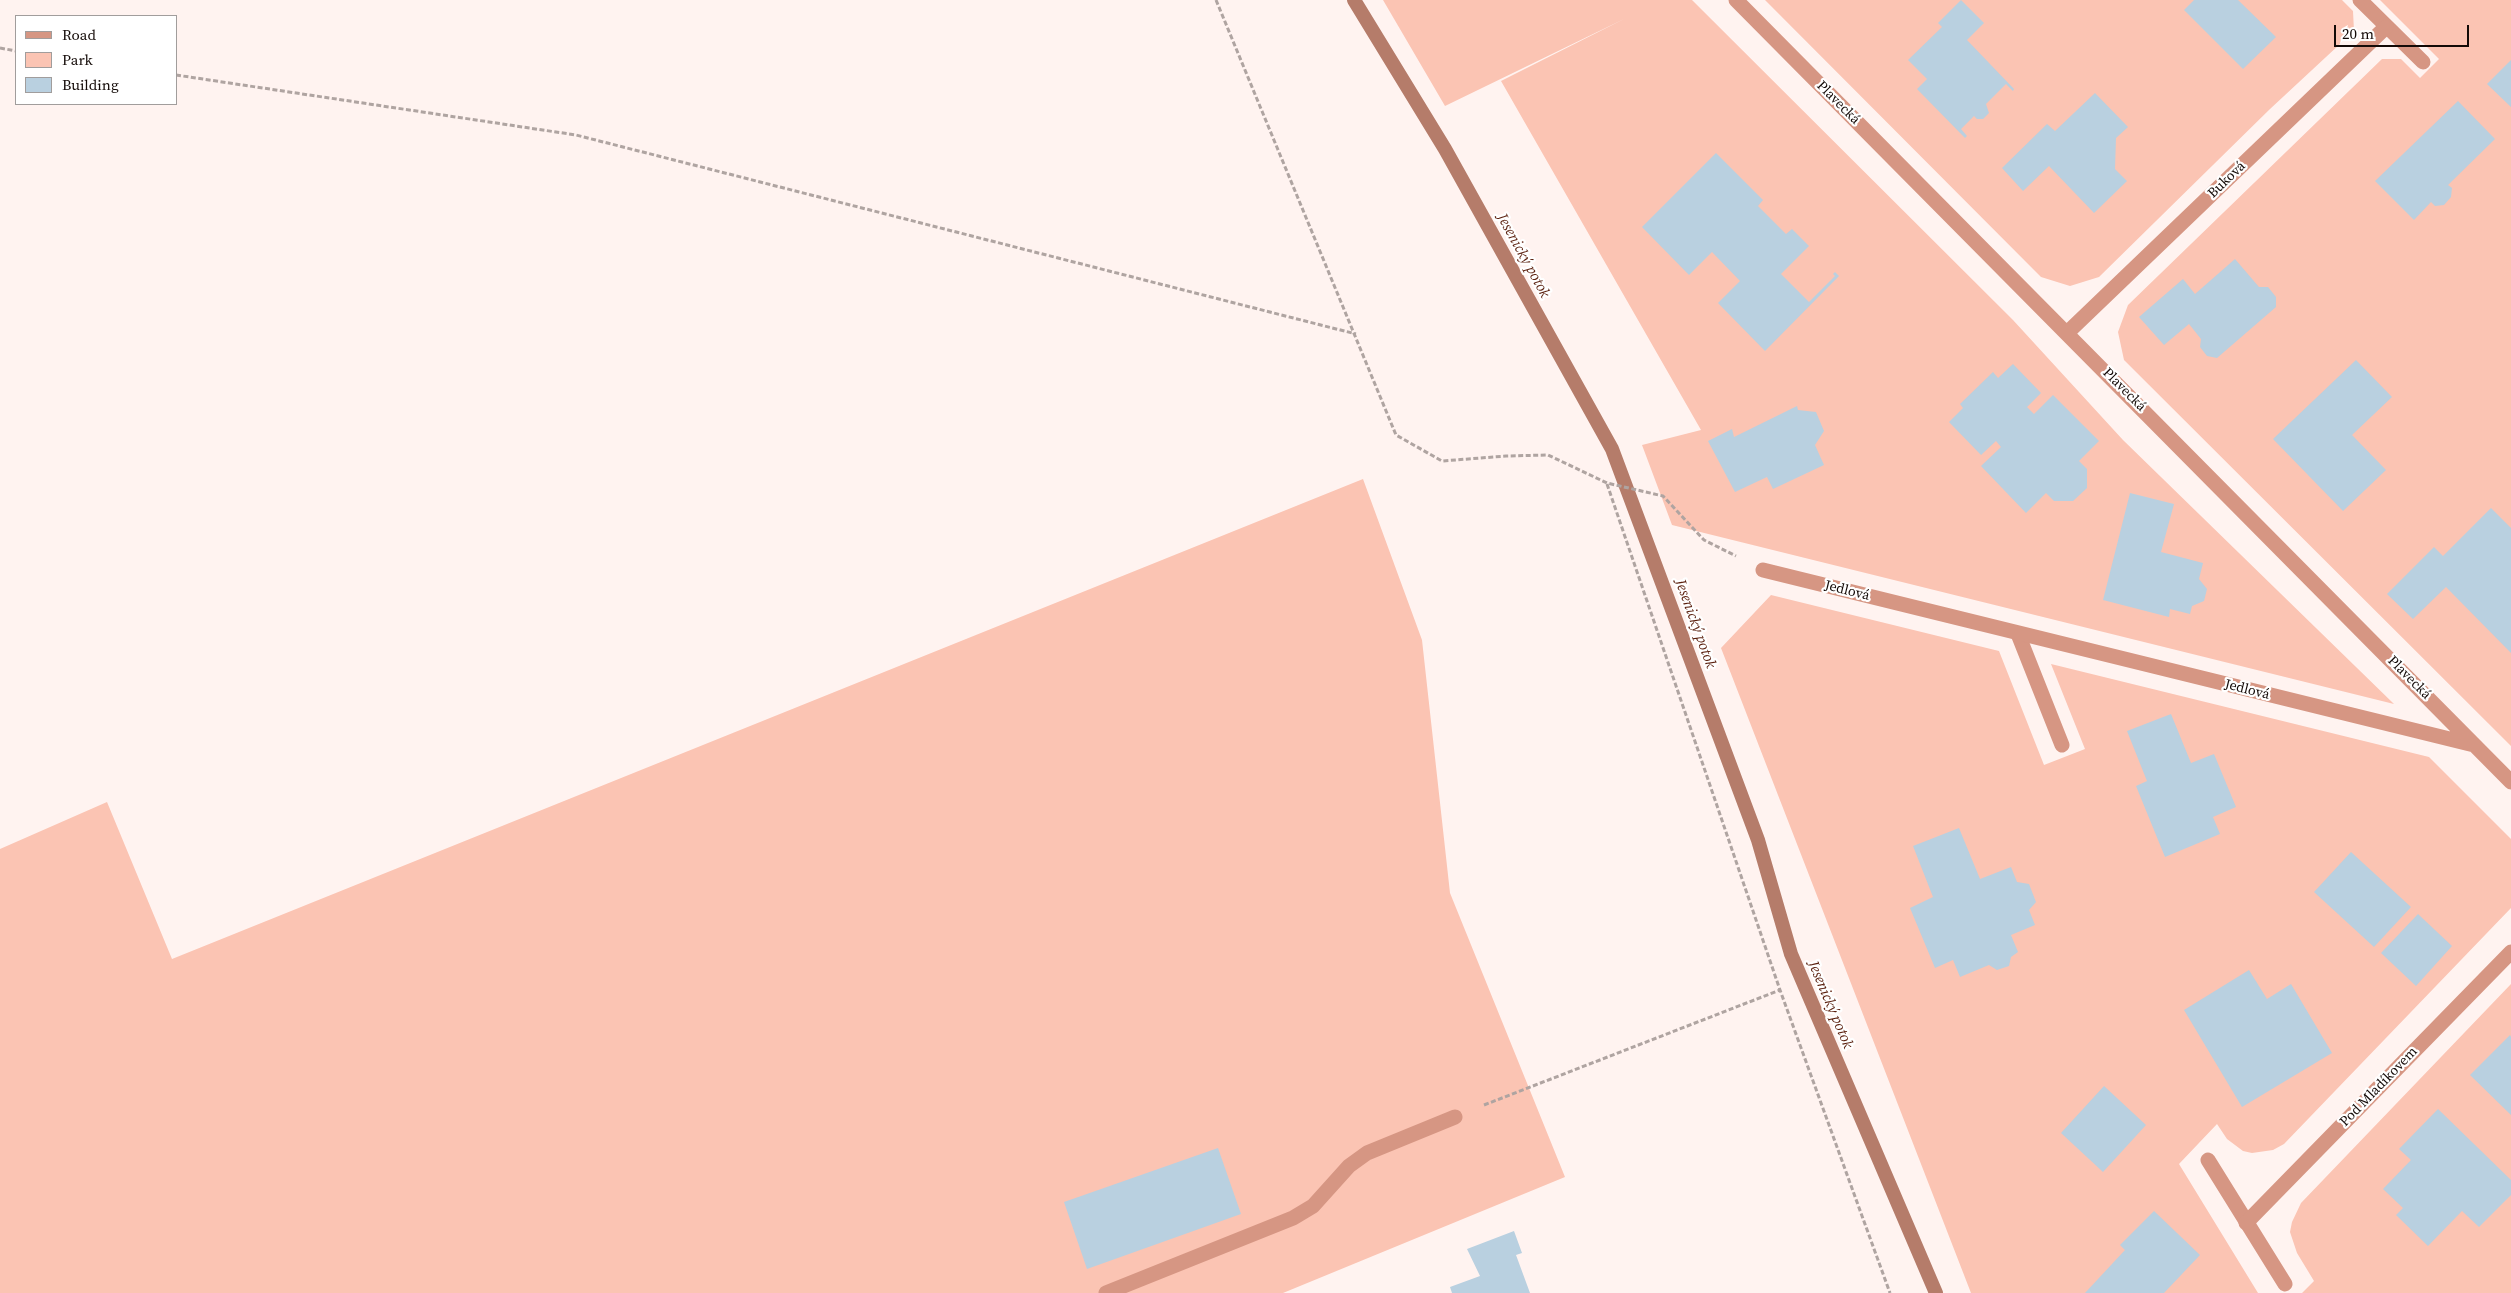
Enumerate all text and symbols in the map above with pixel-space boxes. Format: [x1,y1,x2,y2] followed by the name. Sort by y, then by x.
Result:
[15,15,178,105] legend
[2336,15,2471,47] scale bar
[2342,23,2374,44] text: 20 m
[62,24,96,45] text: Road
[62,49,93,70] text: Park
[62,74,119,95] text: Building
[1813,78,1863,128] street label: Plavecká
[2205,158,2249,202] street label: Buková
[1493,211,1553,301] water label: Jesenický potok
[2099,365,2149,415] street label: Plavecká
[1671,577,1719,671] water label: Jesenický potok
[1823,577,1871,605] street label: Jedlová
[2384,653,2434,703] street label: Plavecká
[2223,676,2271,704] street label: Jedlová
[1804,959,1856,1051] water label: Jesenický potok
[2337,1044,2421,1130] street label: Pod Mladíkovem

